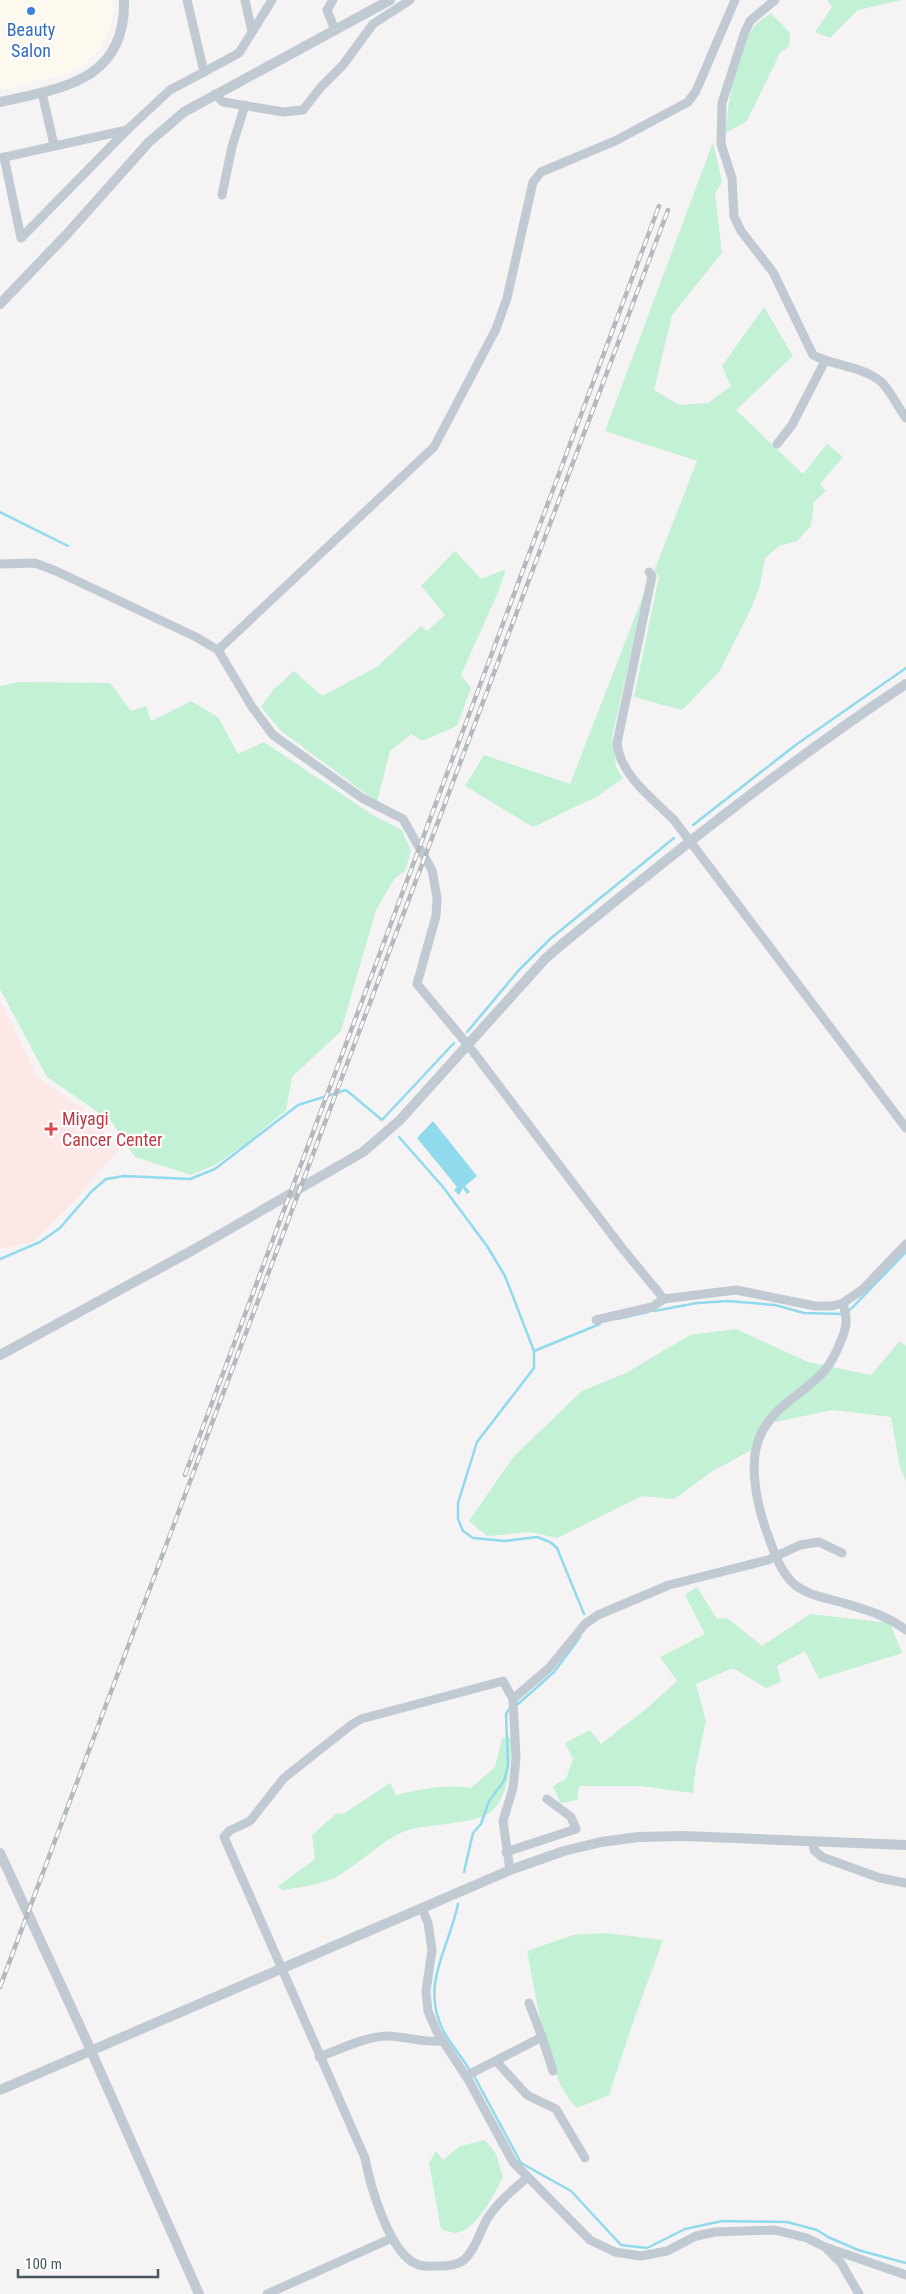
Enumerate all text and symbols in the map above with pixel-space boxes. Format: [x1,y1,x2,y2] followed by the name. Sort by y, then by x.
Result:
[25,5,37,17] marker: Beauty Salon
[7,19,56,61] place label: Beauty Salon
[62,1108,163,1150] place label: Miyagi Cancer Center
[44,1122,58,1136] marker: Miyagi Cancer Center
[18,2246,158,2278] scale bar
[25,2255,62,2273] text: 100 m

